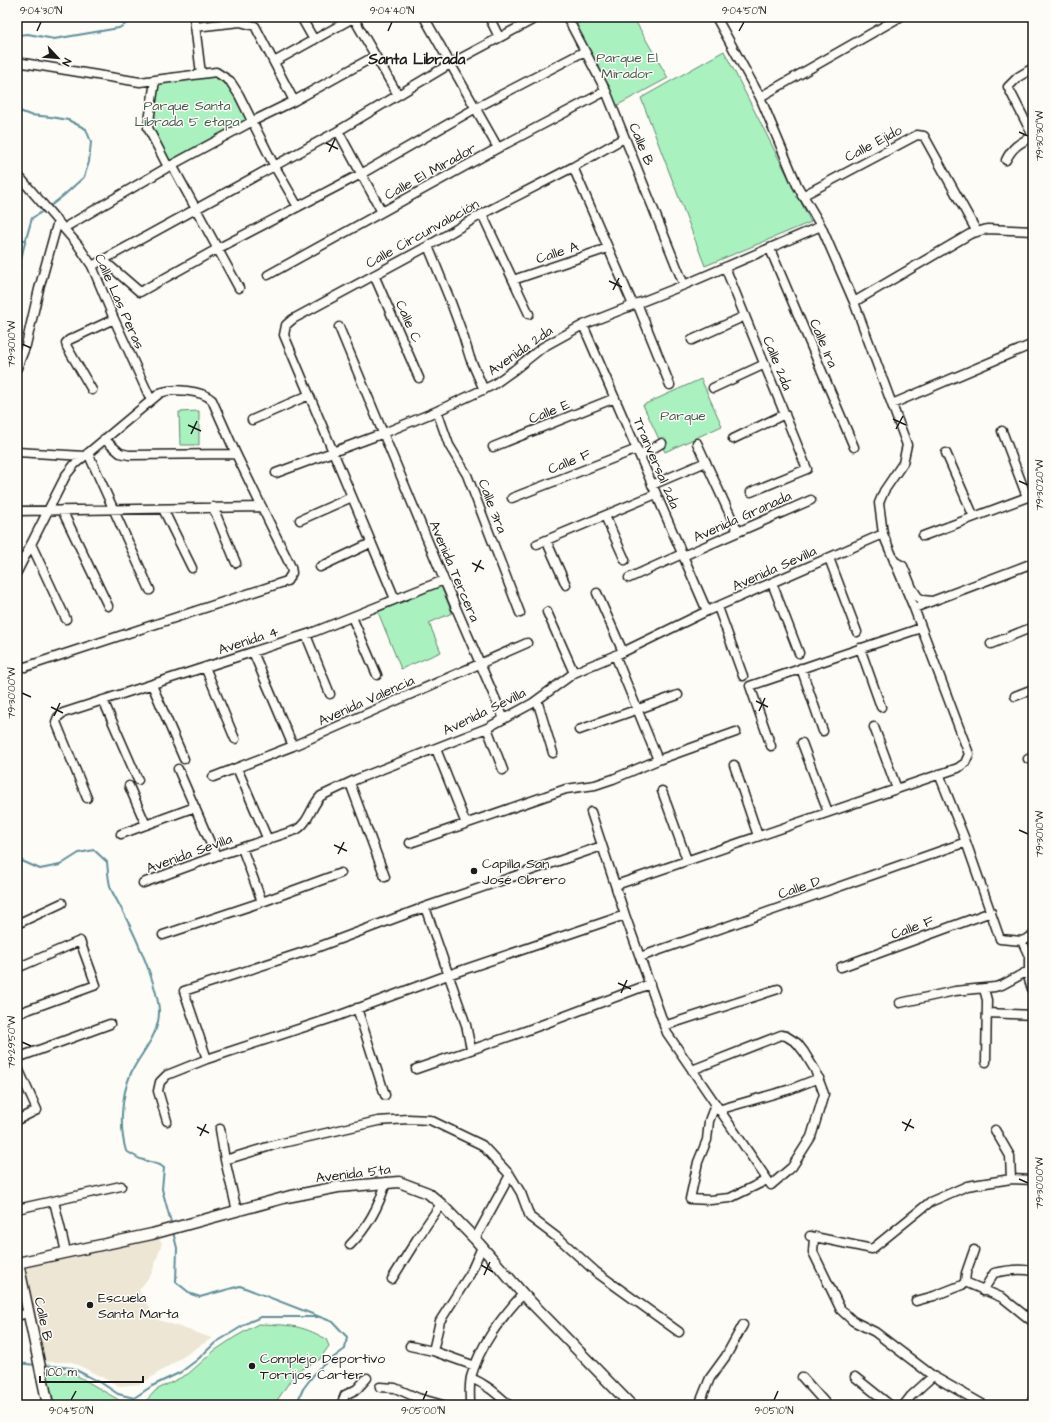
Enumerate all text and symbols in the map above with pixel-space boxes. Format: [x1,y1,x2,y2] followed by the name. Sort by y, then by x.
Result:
[20,4,62,18] text: 9°04'30"N
[370,4,414,18] text: 9°04'40"N
[722,4,766,18] text: 9°04'50"N
[38,38,78,78] north arrow
[596,48,658,84] park label: Parque El Mirador
[368,49,466,70] district label: Santa Librada
[58,56,75,69] text: N
[134,96,240,132] park label: Parque Santa Librada 5 etapa
[1033,110,1047,161] text: 79°30'30"W
[623,120,659,169] street label: Calle B
[841,120,906,167] street label: Calle Ejido
[381,138,480,205] street label: Calle El Mirador
[362,194,483,273] street label: Calle Circunvalación
[533,237,581,269] street label: Calle A
[89,251,149,352] street label: Calle Las Peras
[390,297,426,346] street label: Calle C
[804,316,842,371] street label: Calle 1ra
[5,320,19,367] text: 79°30'10"W
[484,321,557,381] street label: Avenida 2da
[757,333,797,394] street label: Calle 2da
[526,394,574,429] street label: Calle E
[660,406,706,426] park label: Parque
[628,415,684,512] street label: Tranversal 2da
[545,444,594,479] street label: Calle F
[1033,459,1047,510] text: 79°30'20"W
[473,476,512,536] street label: Calle 3ra
[690,486,795,548] street label: Avenida Granada
[424,518,484,625] street label: Avenida Tercera
[729,541,820,596] street label: Avenida Sevilla
[216,622,281,660] street label: Avenida 4
[5,667,19,719] text: 79°30'00"W
[315,671,418,731] street label: Avenida Valencia
[439,683,529,741] street label: Avenida Sevilla
[1033,810,1047,857] text: 79°30'10"W
[143,829,235,879] street label: Avenida Sevilla
[482,854,566,890] place label: Capilla San José Obrero
[469,866,479,876] marker: Capilla San José Obrero
[775,871,823,905] street label: Calle D
[888,911,937,945] street label: Calle F
[5,1015,19,1068] text: 79°29'50"W
[1033,1157,1047,1209] text: 79°30'00"W
[314,1159,392,1189] street label: Avenida 5ta
[98,1288,179,1324] place label: Escuela Santa Marta
[29,1295,57,1343] street label: Calle B
[85,1300,95,1310] marker: Escuela Santa Marta
[260,1349,385,1385] place label: Complejo Deportivo Torrijos Carter
[40,1358,143,1384] scale bar
[247,1361,257,1371] marker: Complejo Deportivo Torrijos Carter
[46,1364,77,1381] text: 100 m
[49,1404,93,1418] text: 9°04'50"N
[401,1404,445,1418] text: 9°05'00"N
[754,1404,794,1418] text: 9°05'10"N

